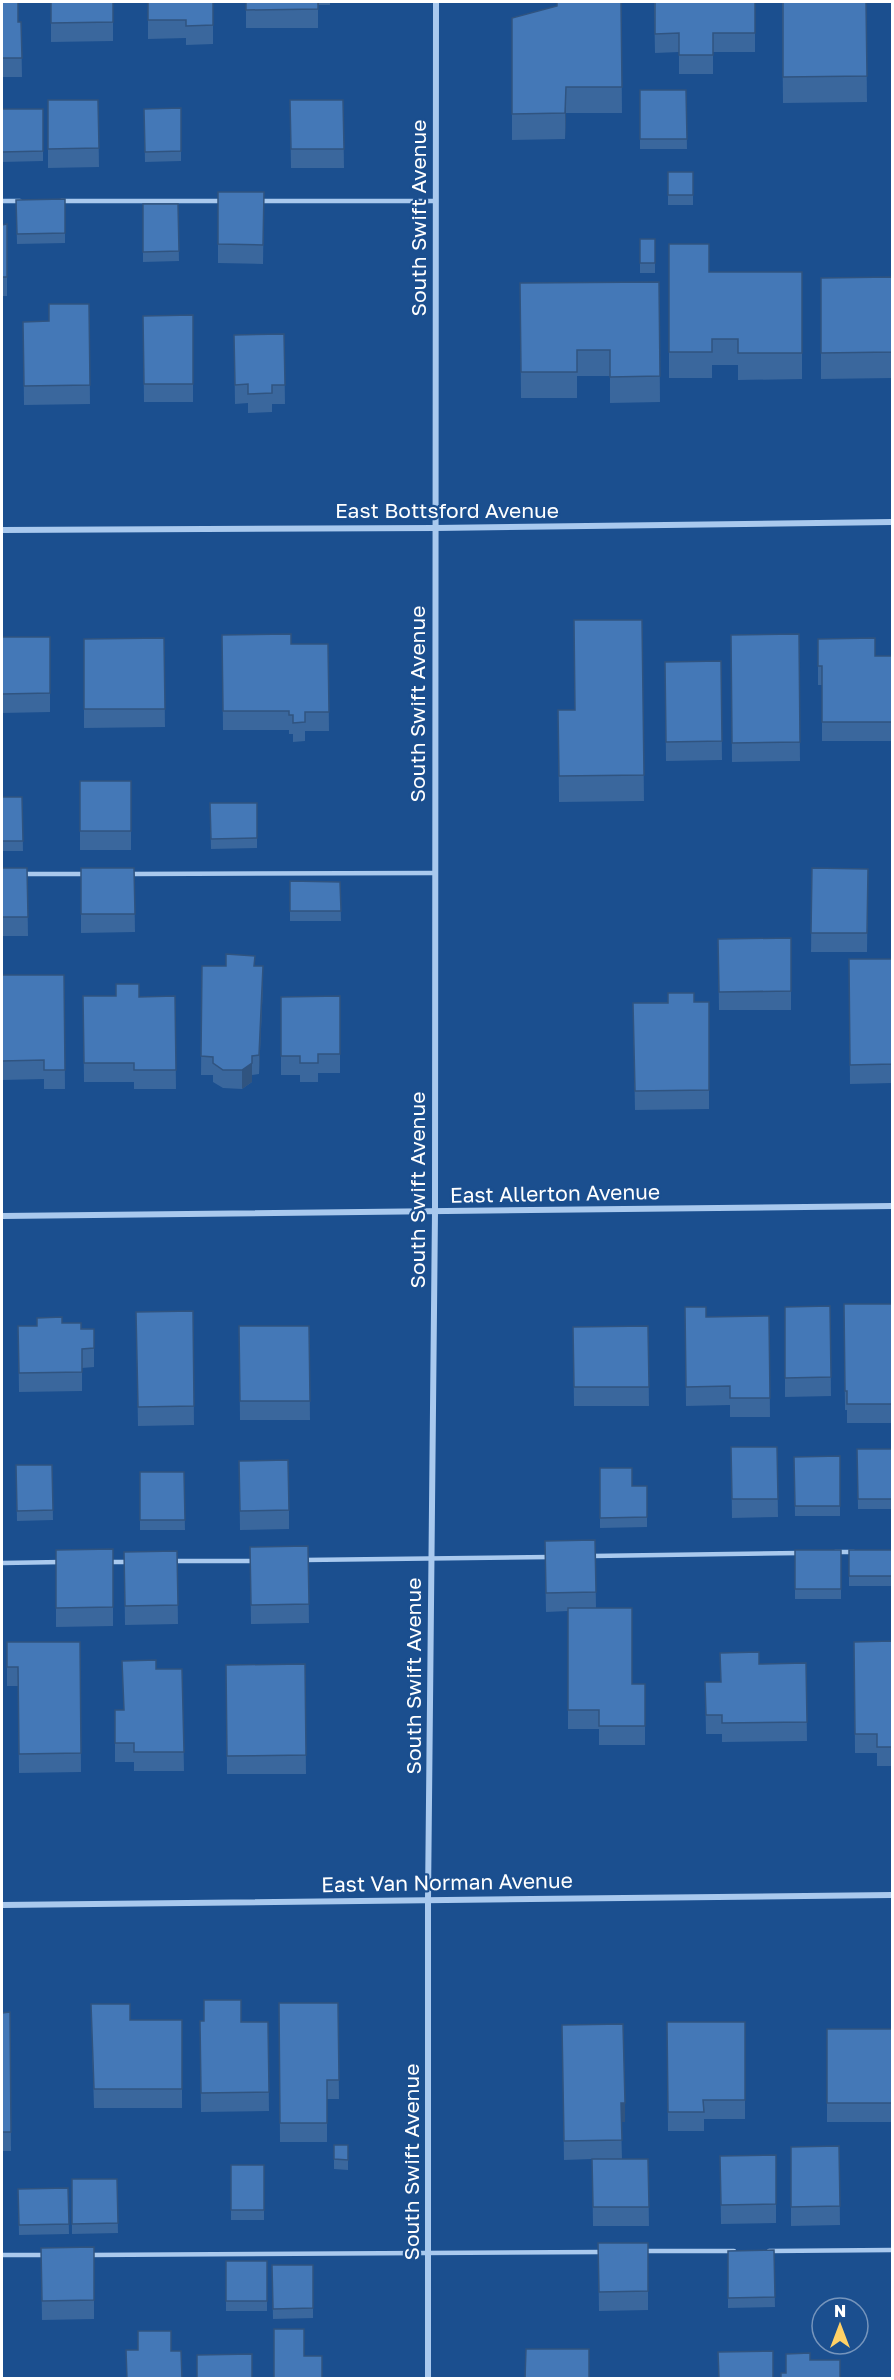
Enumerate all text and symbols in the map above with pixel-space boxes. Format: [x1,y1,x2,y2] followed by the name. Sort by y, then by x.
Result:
[405,120,431,316] street label: South Swift Avenue
[335,497,559,523] street label: East Bottsford Avenue
[404,606,430,802] street label: South Swift Avenue
[404,1092,430,1288] street label: South Swift Avenue
[450,1178,660,1208] street label: East Allerton Avenue
[400,1578,426,1774] street label: South Swift Avenue
[321,1867,573,1897] street label: East Van Norman Avenue
[398,2064,424,2260] street label: South Swift Avenue
[810,2296,870,2356] north arrow
[834,2301,846,2321] text: N

